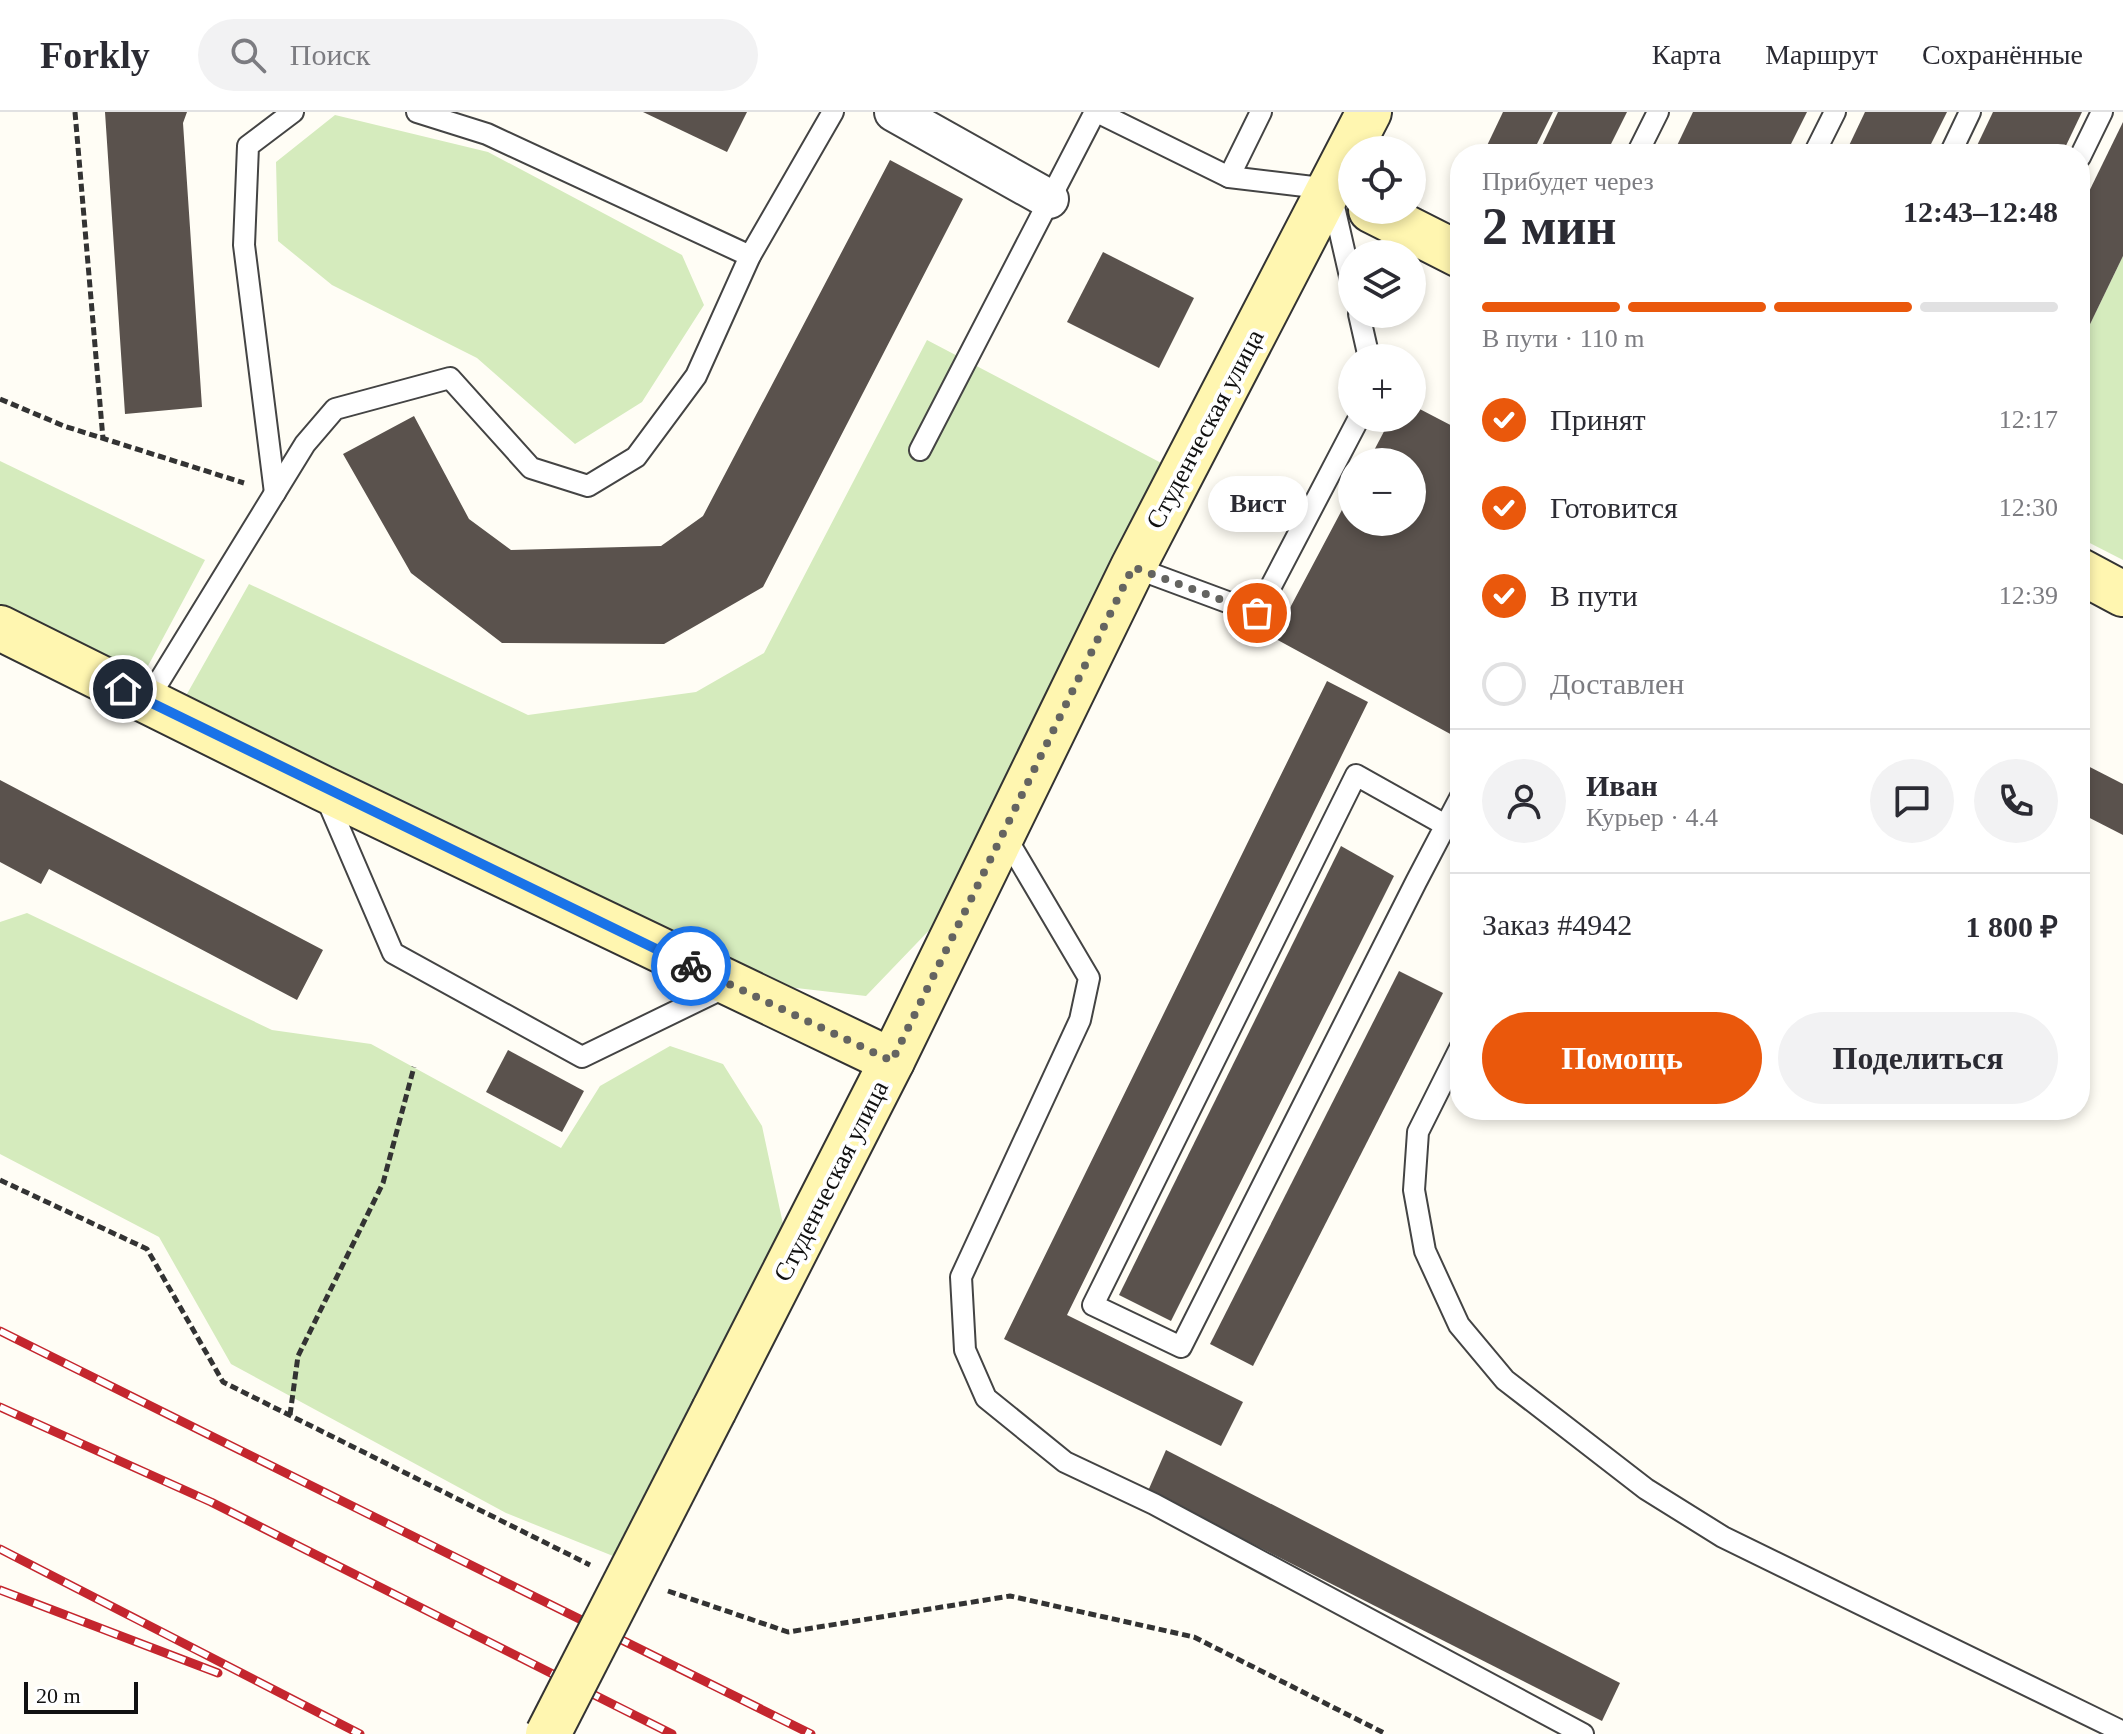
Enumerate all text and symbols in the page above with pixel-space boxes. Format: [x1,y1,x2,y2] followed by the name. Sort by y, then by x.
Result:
[198,19,758,91] search box
[226,33,270,77] icon: search
[40,34,150,76] text: Forkly
[290,38,370,71] text: Поиск
[1652,39,1721,70] text: Карта
[1765,39,1878,70] text: Маршрут
[1922,39,2083,70] text: Сохранённые
[1338,136,1426,536] map controls
[1338,136,1426,224] button: locate
[1482,167,1654,196] text: Прибудет через
[1903,195,2058,228] text: 12:43–12:48
[1482,198,1616,255] text: 2 мин
[1338,240,1426,328] button: layers
[1140,324,1270,534] street label: Студенческая улица
[1482,324,1644,353] text: В пути · 110 m
[1338,344,1426,432] button: +
[1482,398,1526,442] icon: check
[1550,403,1646,436] text: Принят
[1999,405,2058,434] text: 12:17
[1338,448,1426,536] button: −
[1207,477,1307,533] callout: Вист
[1482,486,1526,530] icon: check
[1230,489,1286,518] text: Вист
[1550,491,1678,524] text: Готовится
[1999,493,2058,522] text: 12:30
[1482,574,1526,618] icon: check
[1223,579,1291,647] pin
[1550,579,1638,612] text: В пути
[1999,581,2058,610] text: 12:39
[1235,591,1279,635] icon: bag
[89,655,157,723] pin
[101,667,145,711] icon: home
[1550,667,1684,700] text: Доставлен
[1482,759,1566,843] button: person
[1870,759,1954,843] button: chat
[1974,759,2058,843] button: phone
[1586,769,1658,802] text: Иван
[1586,803,1718,832] text: Курьер · 4.4
[1482,908,1632,941] text: Заказ #4942
[1966,910,2058,943] text: 1 800 ₽
[651,926,731,1006] courier
[669,944,713,988] icon: bike
[1482,1012,1762,1104] button: Помощь
[1778,1012,2058,1104] button: Поделиться
[768,1075,894,1286] street label: Студенческая улица
[24,1678,138,1714] scale bar
[36,1683,81,1708] text: 20 m

